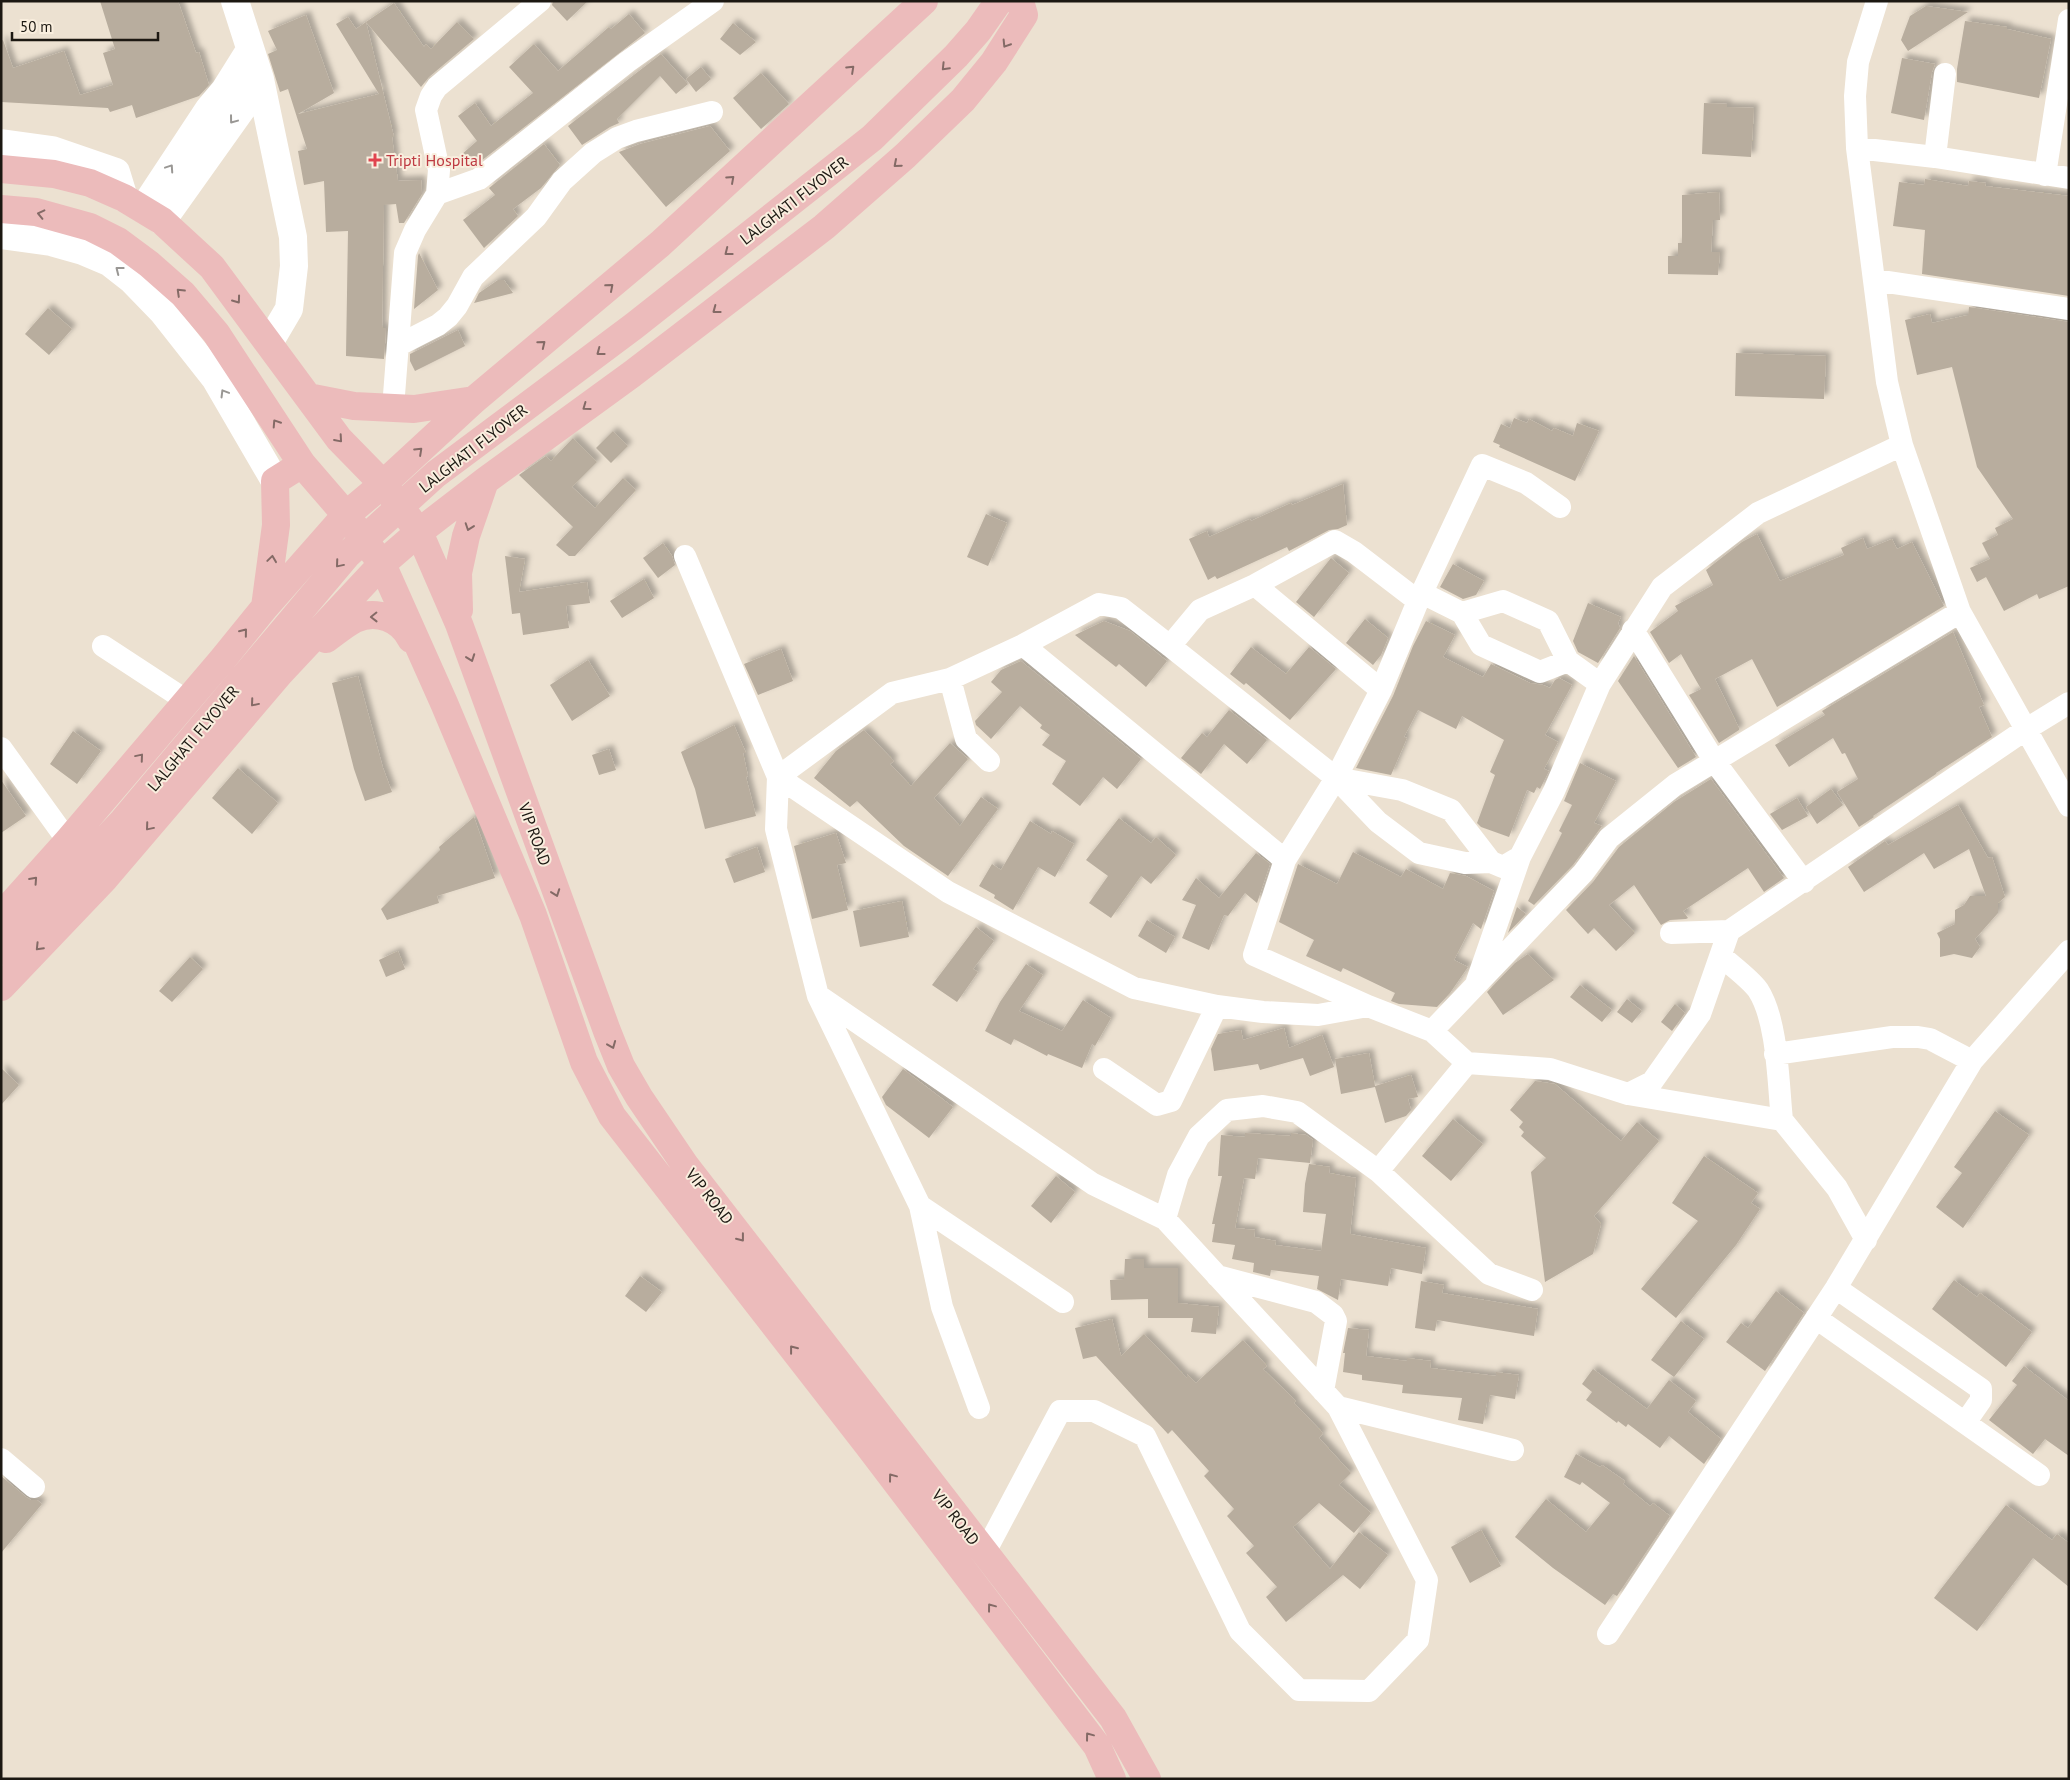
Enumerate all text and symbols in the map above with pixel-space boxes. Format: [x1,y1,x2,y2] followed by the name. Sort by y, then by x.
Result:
[12,10,159,42] scale bar
[20,17,53,36] text: 50 m
[1002,39,1012,48] one-way arrow
[942,61,951,70] one-way arrow
[845,66,854,75] one-way arrow
[230,114,239,124] one-way arrow
[386,150,483,170] place label: Tripti Hospital
[736,151,852,249] street label: LALGHATI FLYOVER
[368,153,382,167] marker: Tripti Hospital
[893,158,902,167] one-way arrow
[164,165,173,174] one-way arrow
[726,176,735,185] one-way arrow
[37,209,46,220] one-way arrow
[725,246,734,254] one-way arrow
[115,267,125,276] one-way arrow
[604,284,613,293] one-way arrow
[177,289,186,298] one-way arrow
[231,294,240,304] one-way arrow
[713,304,722,312] one-way arrow
[536,342,545,350] one-way arrow
[597,346,606,354] one-way arrow
[221,390,231,399] one-way arrow
[415,399,531,497] street label: LALGHATI FLYOVER
[582,401,592,410] one-way arrow
[272,419,282,428] one-way arrow
[334,433,343,442] one-way arrow
[414,448,423,457] one-way arrow
[465,522,475,531] one-way arrow
[267,555,277,563] one-way arrow
[335,559,344,568] one-way arrow
[370,611,378,622] one-way arrow
[239,629,248,638] one-way arrow
[465,653,475,661] one-way arrow
[143,681,243,795] street label: LALGHATI FLYOVER
[251,698,260,707] one-way arrow
[134,754,143,763] one-way arrow
[514,799,556,868] street label: VIP ROAD
[146,821,154,830] one-way arrow
[28,876,37,885] one-way arrow
[550,888,560,896] one-way arrow
[36,941,45,950] one-way arrow
[606,1040,617,1049] one-way arrow
[681,1163,738,1228] street label: VIP ROAD
[736,1232,744,1241] one-way arrow
[790,1345,799,1355] one-way arrow
[889,1474,898,1483] one-way arrow
[927,1484,984,1549] street label: VIP ROAD
[988,1604,996,1613] one-way arrow
[1087,1733,1095,1742] one-way arrow

